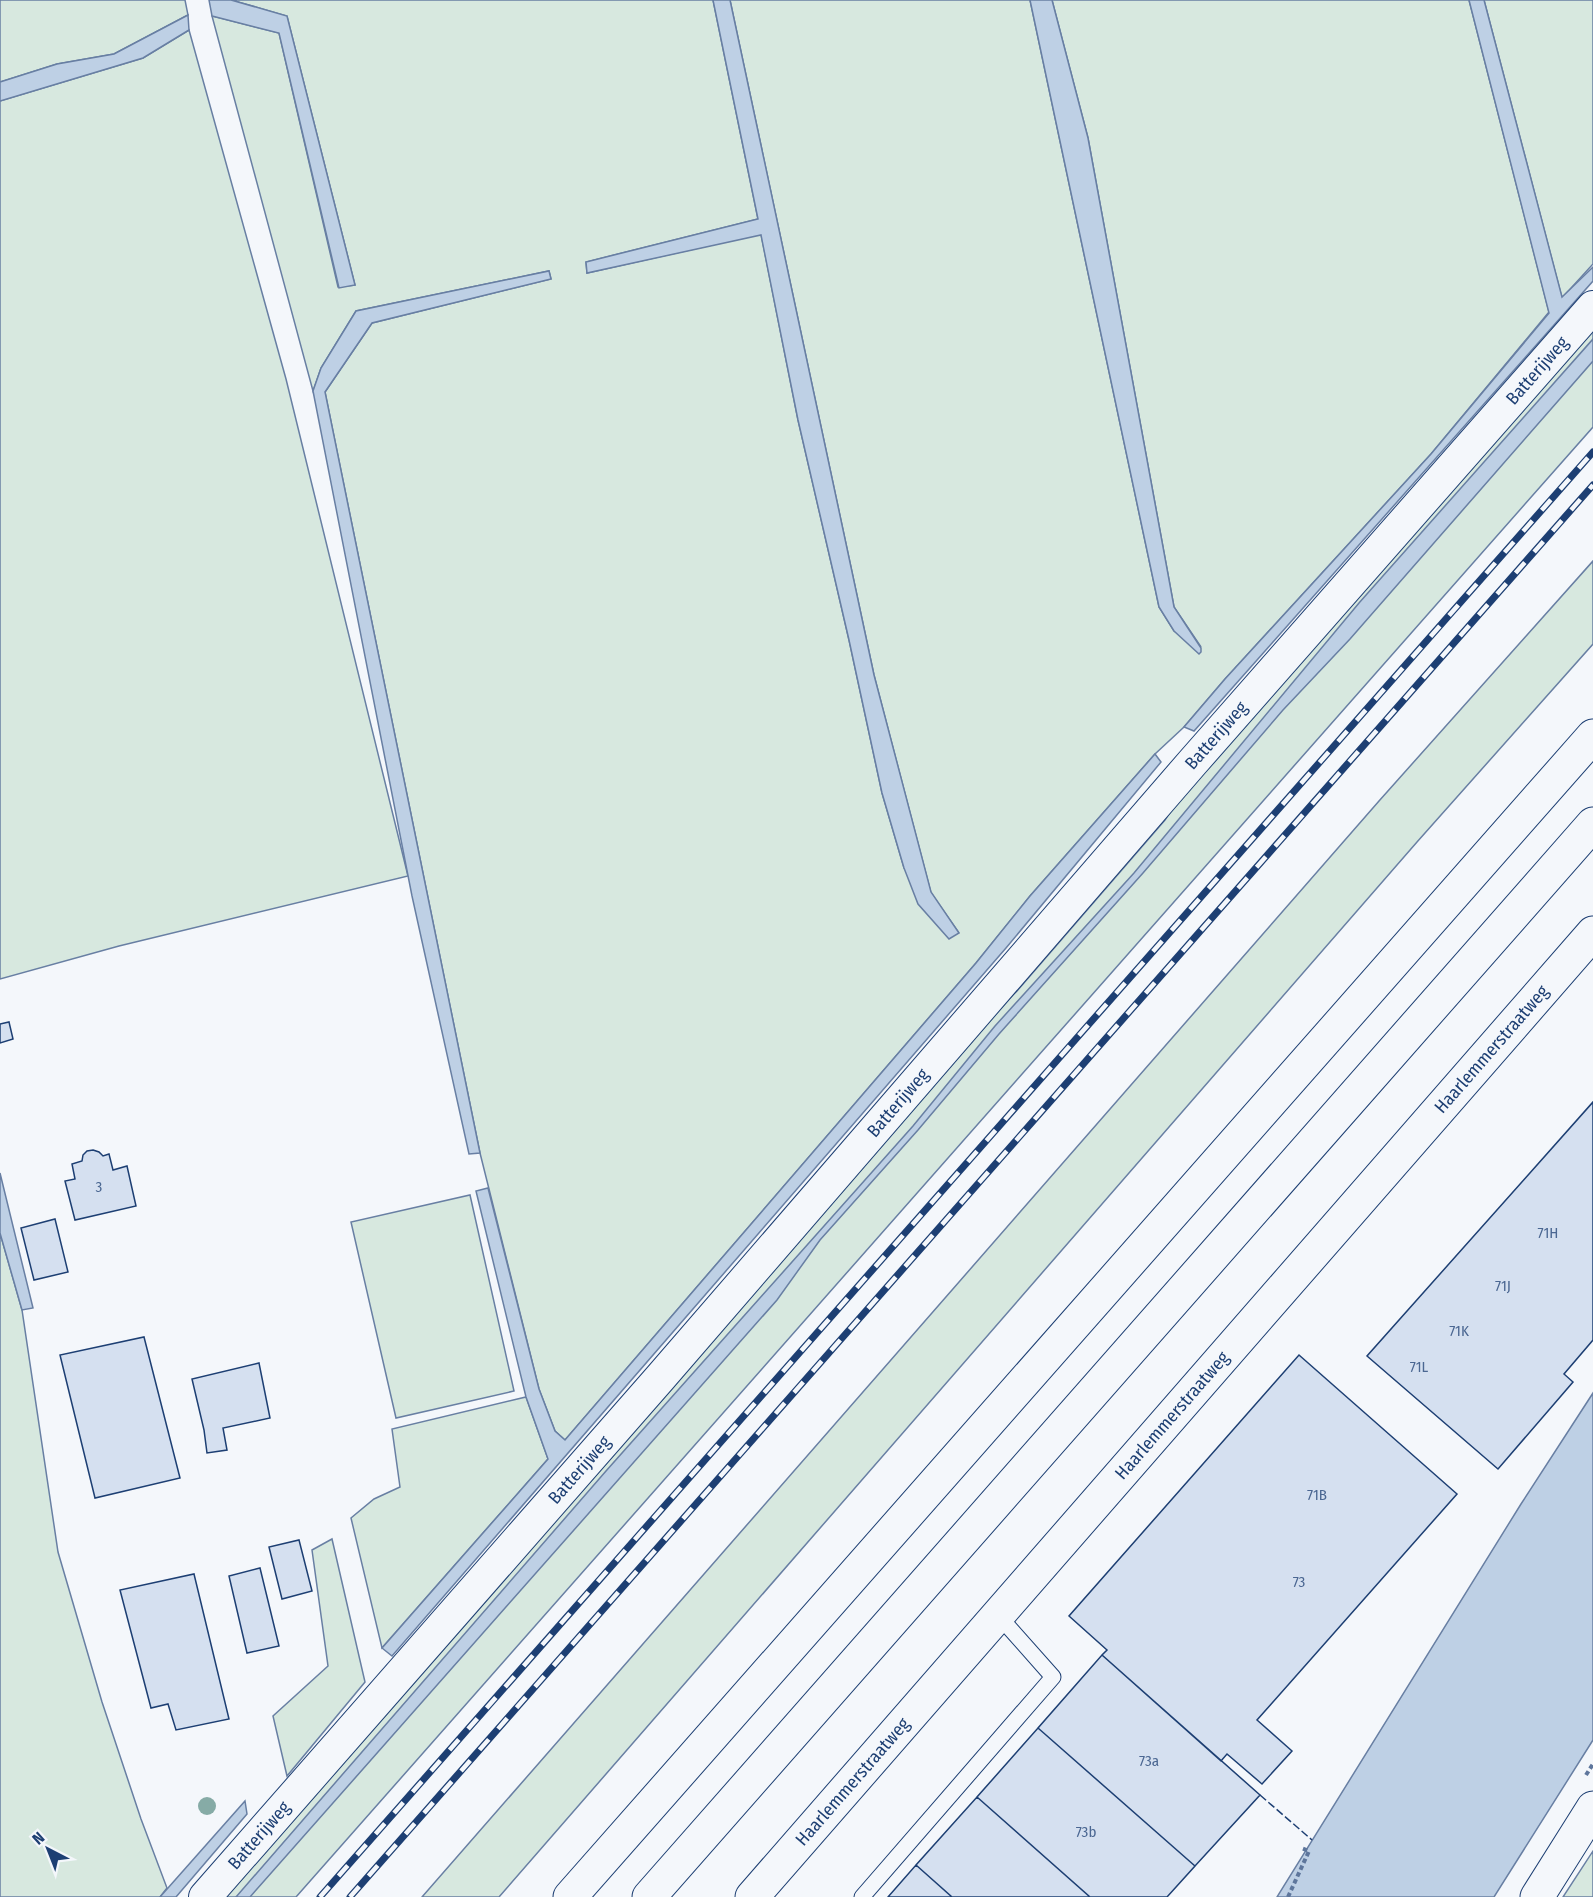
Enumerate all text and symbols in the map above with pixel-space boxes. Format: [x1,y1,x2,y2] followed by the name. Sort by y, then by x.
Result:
[1501,331,1573,409] street label: Batterijweg
[1180,696,1252,774] street label: Batterijweg
[1430,980,1554,1118] street label: Haarlemmerstraatweg
[862,1064,934,1142] street label: Batterijweg
[96,1178,103,1196] house number: 3
[1538,1224,1558,1242] house number: 71H
[1495,1277,1511,1295] house number: 71J
[1449,1322,1469,1340] house number: 71K
[1110,1346,1234,1484] street label: Haarlemmerstraatweg
[1410,1358,1429,1376] house number: 71L
[544,1431,616,1509] street label: Batterijweg
[1307,1486,1327,1504] house number: 71B
[1293,1573,1306,1591] house number: 73
[791,1713,915,1850] street label: Haarlemmerstraatweg
[1139,1752,1159,1770] house number: 73a
[223,1796,295,1874] street label: Batterijweg
[18,1819,78,1879] north arrow
[1076,1823,1096,1841] house number: 73b
[28,1828,48,1848] text: N

